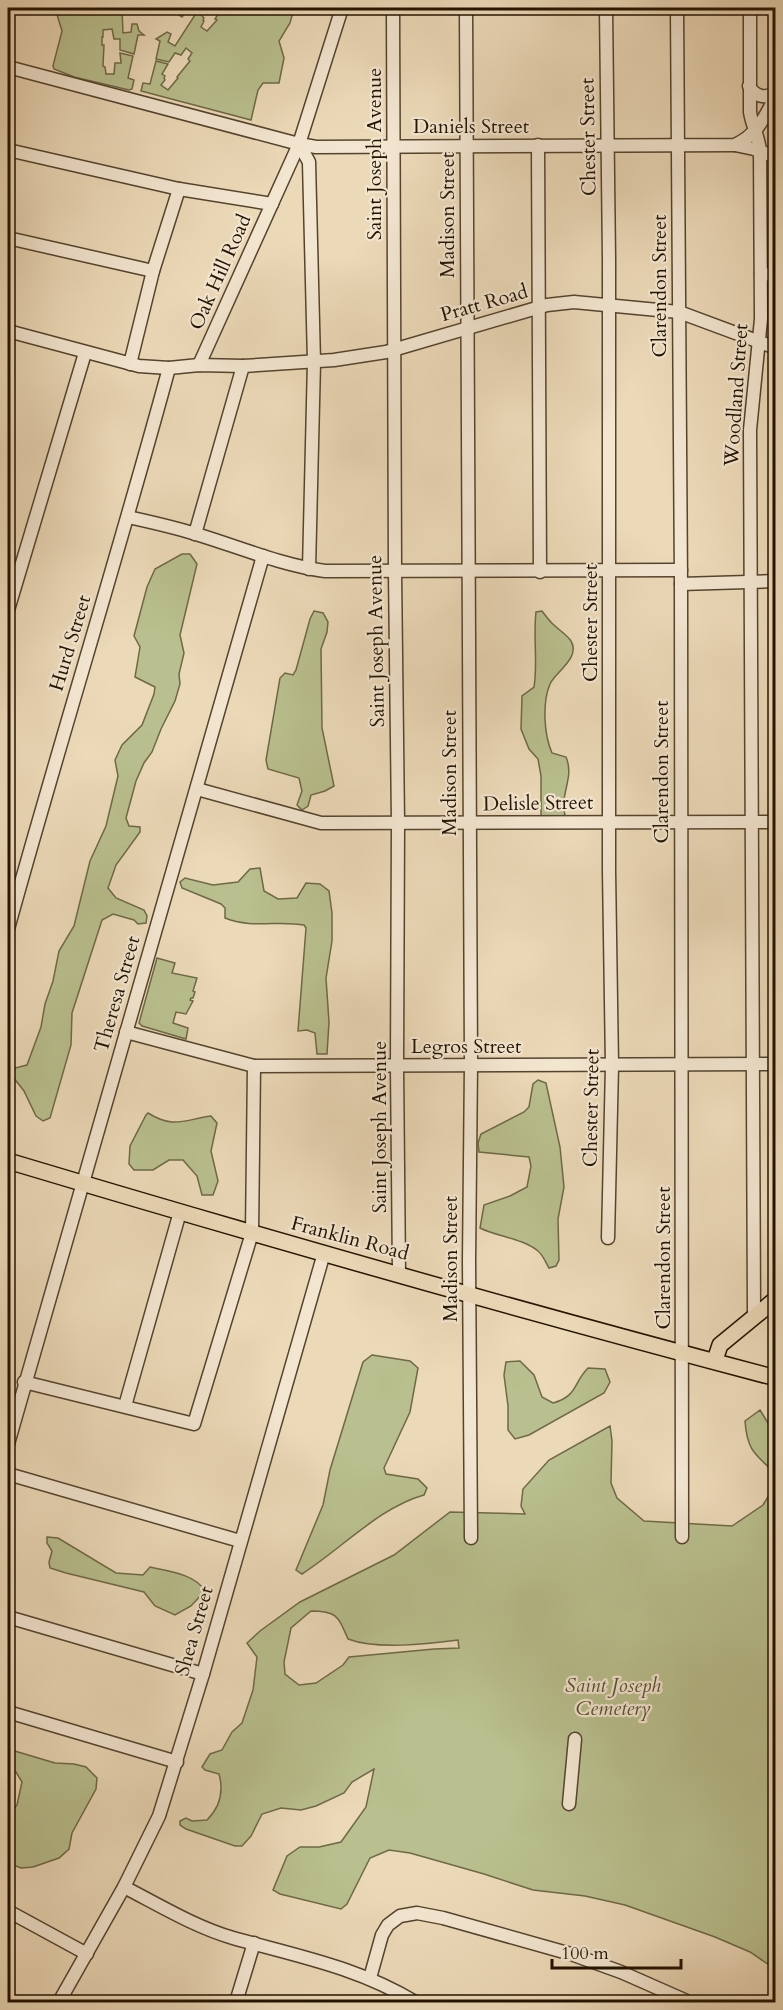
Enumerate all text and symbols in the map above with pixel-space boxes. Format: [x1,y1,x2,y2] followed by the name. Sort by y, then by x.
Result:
[361,68,388,240] street label: Saint Joseph Avenue
[573,77,603,196] street label: Chester Street
[413,113,530,140] street label: Daniels Street
[434,151,461,278] street label: Madison Street
[182,210,258,334] street label: Oak Hill Road
[646,214,673,358] street label: Clarendon Street
[437,278,531,328] street label: Pratt Road
[717,322,755,469] street label: Woodland Street
[361,555,391,727] street label: Saint Joseph Avenue
[577,563,604,682] street label: Chester Street
[43,591,98,694] street label: Hurd Street
[648,700,675,844] street label: Clarendon Street
[436,709,463,836] street label: Madison Street
[483,789,594,817] street label: Delisle Street
[87,932,147,1055] street label: Theresa Street
[411,1033,522,1060] street label: Legros Street
[366,1041,393,1213] street label: Saint Joseph Avenue
[576,1048,606,1167] street label: Chester Street
[650,1186,677,1330] street label: Clarendon Street
[437,1195,464,1322] street label: Madison Street
[288,1209,412,1267] street label: Franklin Road
[168,1582,220,1679] street label: Shea Street
[565,1672,661,1722] park label: Saint Joseph Cemetery
[552,1932,681,1970] scale bar
[561,1941,609,1966] text: 100 m

